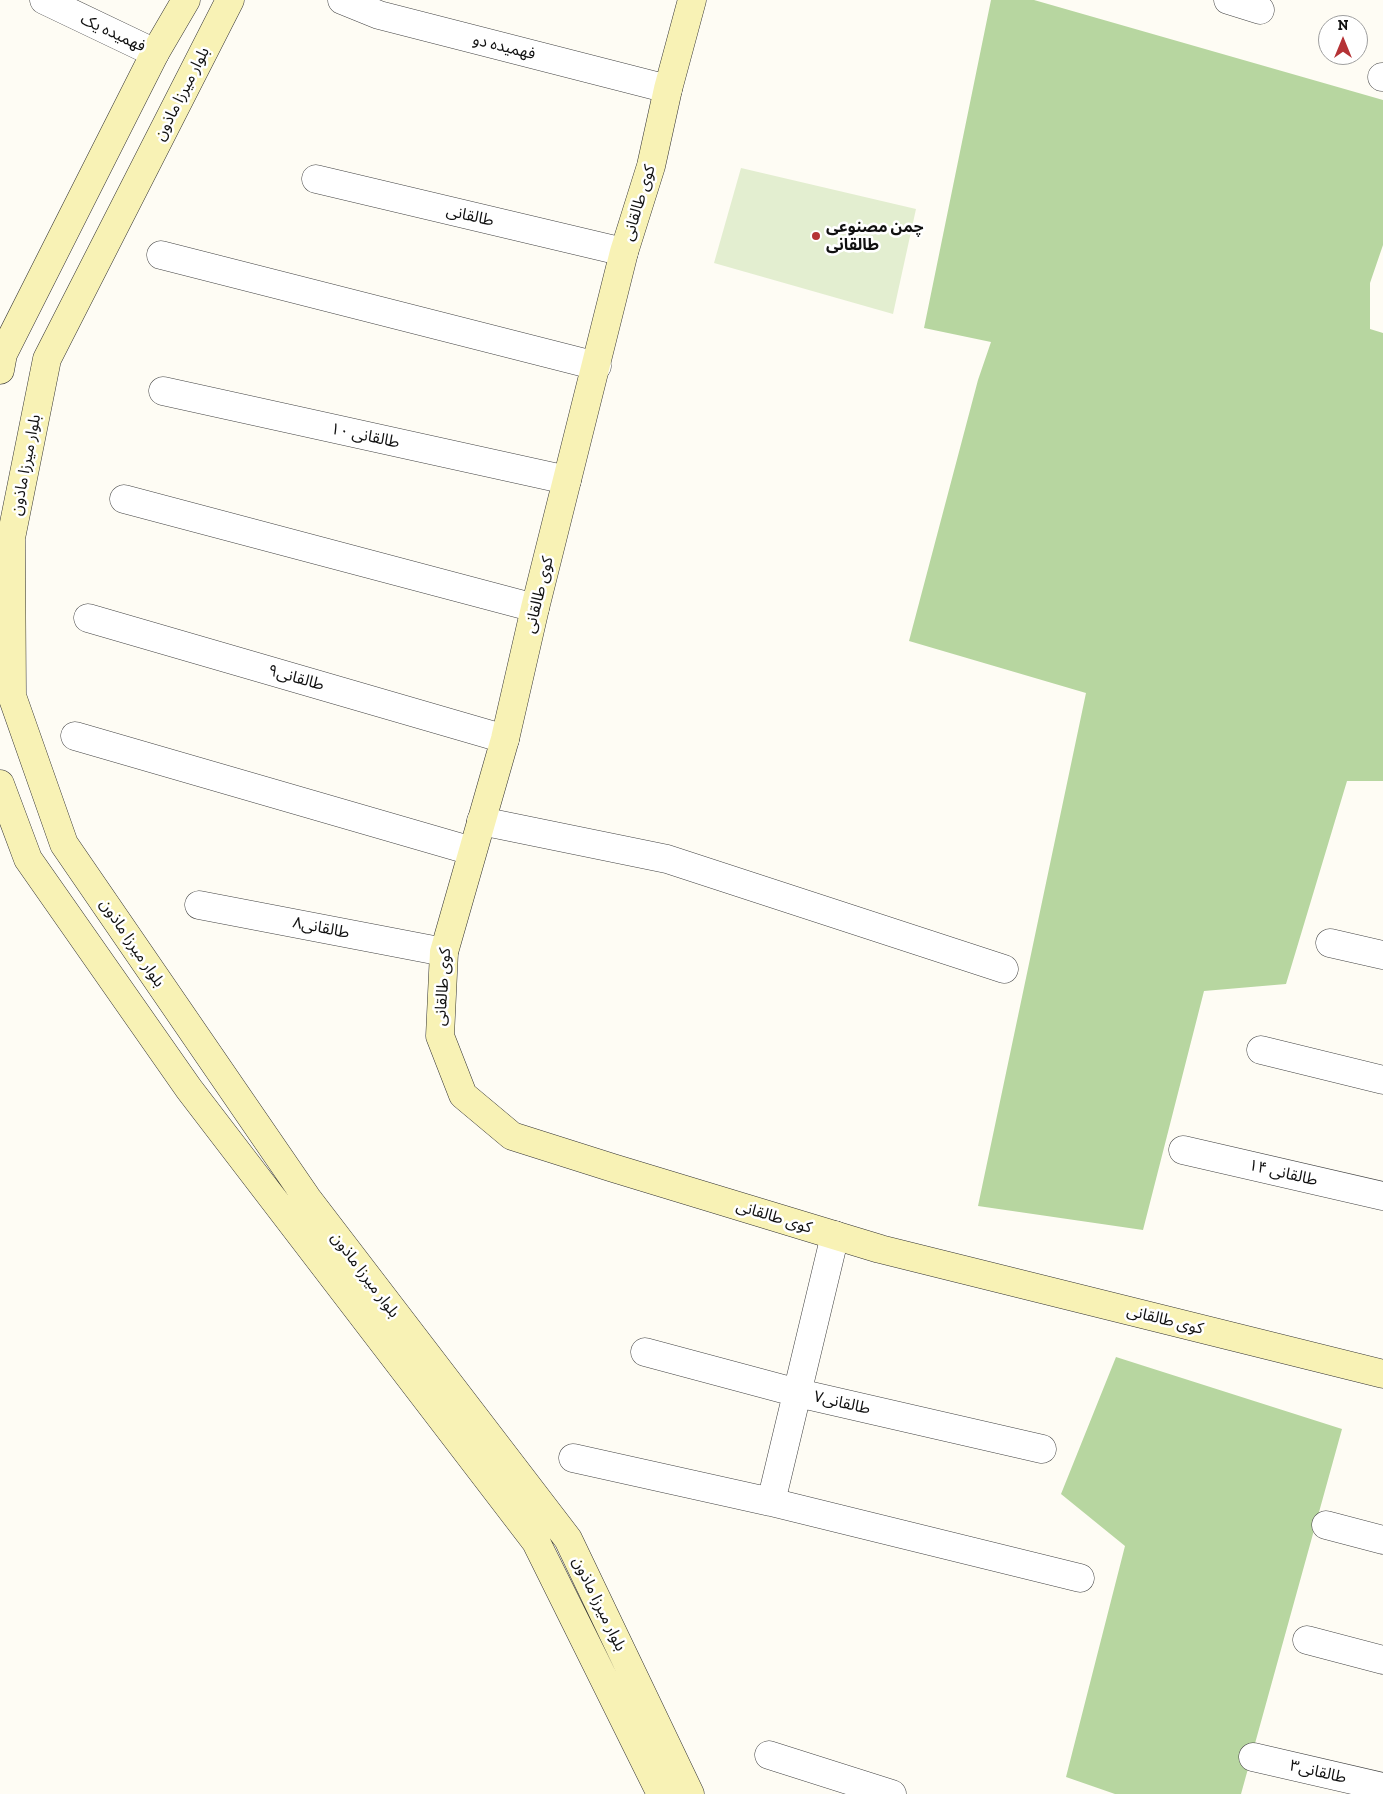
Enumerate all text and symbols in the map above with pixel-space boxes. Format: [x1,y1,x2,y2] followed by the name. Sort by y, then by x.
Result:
[77,10,149,56] street label: فهمیده یک
[1318,15,1368,65] north arrow
[1338,17,1348,34] text: N
[471,30,537,64] street label: فهمیده دو
[150,44,214,144] street label: بلوار میرزا ماذون
[618,163,660,243] street label: کوی طالقانی
[444,201,496,231] street label: طالقانی
[826,217,924,255] place label: چمن مصنوعی طالقانی
[810,230,822,242] marker: چمن مصنوعی طالقانی
[7,413,45,517] street label: بلوار میرزا ماذون
[329,419,401,453] street label: طالقانی ۱۰
[520,555,558,635] street label: کوی طالقانی
[266,661,326,695] street label: طالقانی۹
[95,895,169,991] street label: بلوار میرزا ماذون
[291,913,351,943] street label: طالقانی۸
[431,947,455,1027] street label: کوی طالقانی
[1247,1156,1319,1190] street label: طالقانی ۱۴
[734,1196,814,1238] street label: کوی طالقانی
[327,1228,403,1322] street label: بلوار میرزا ماذون
[1125,1301,1205,1339] street label: کوی طالقانی
[812,1387,872,1419] street label: طالقانی۷
[568,1554,630,1654] street label: بلوار میرزا ماذون
[1288,1756,1348,1788] street label: طالقانی۳

